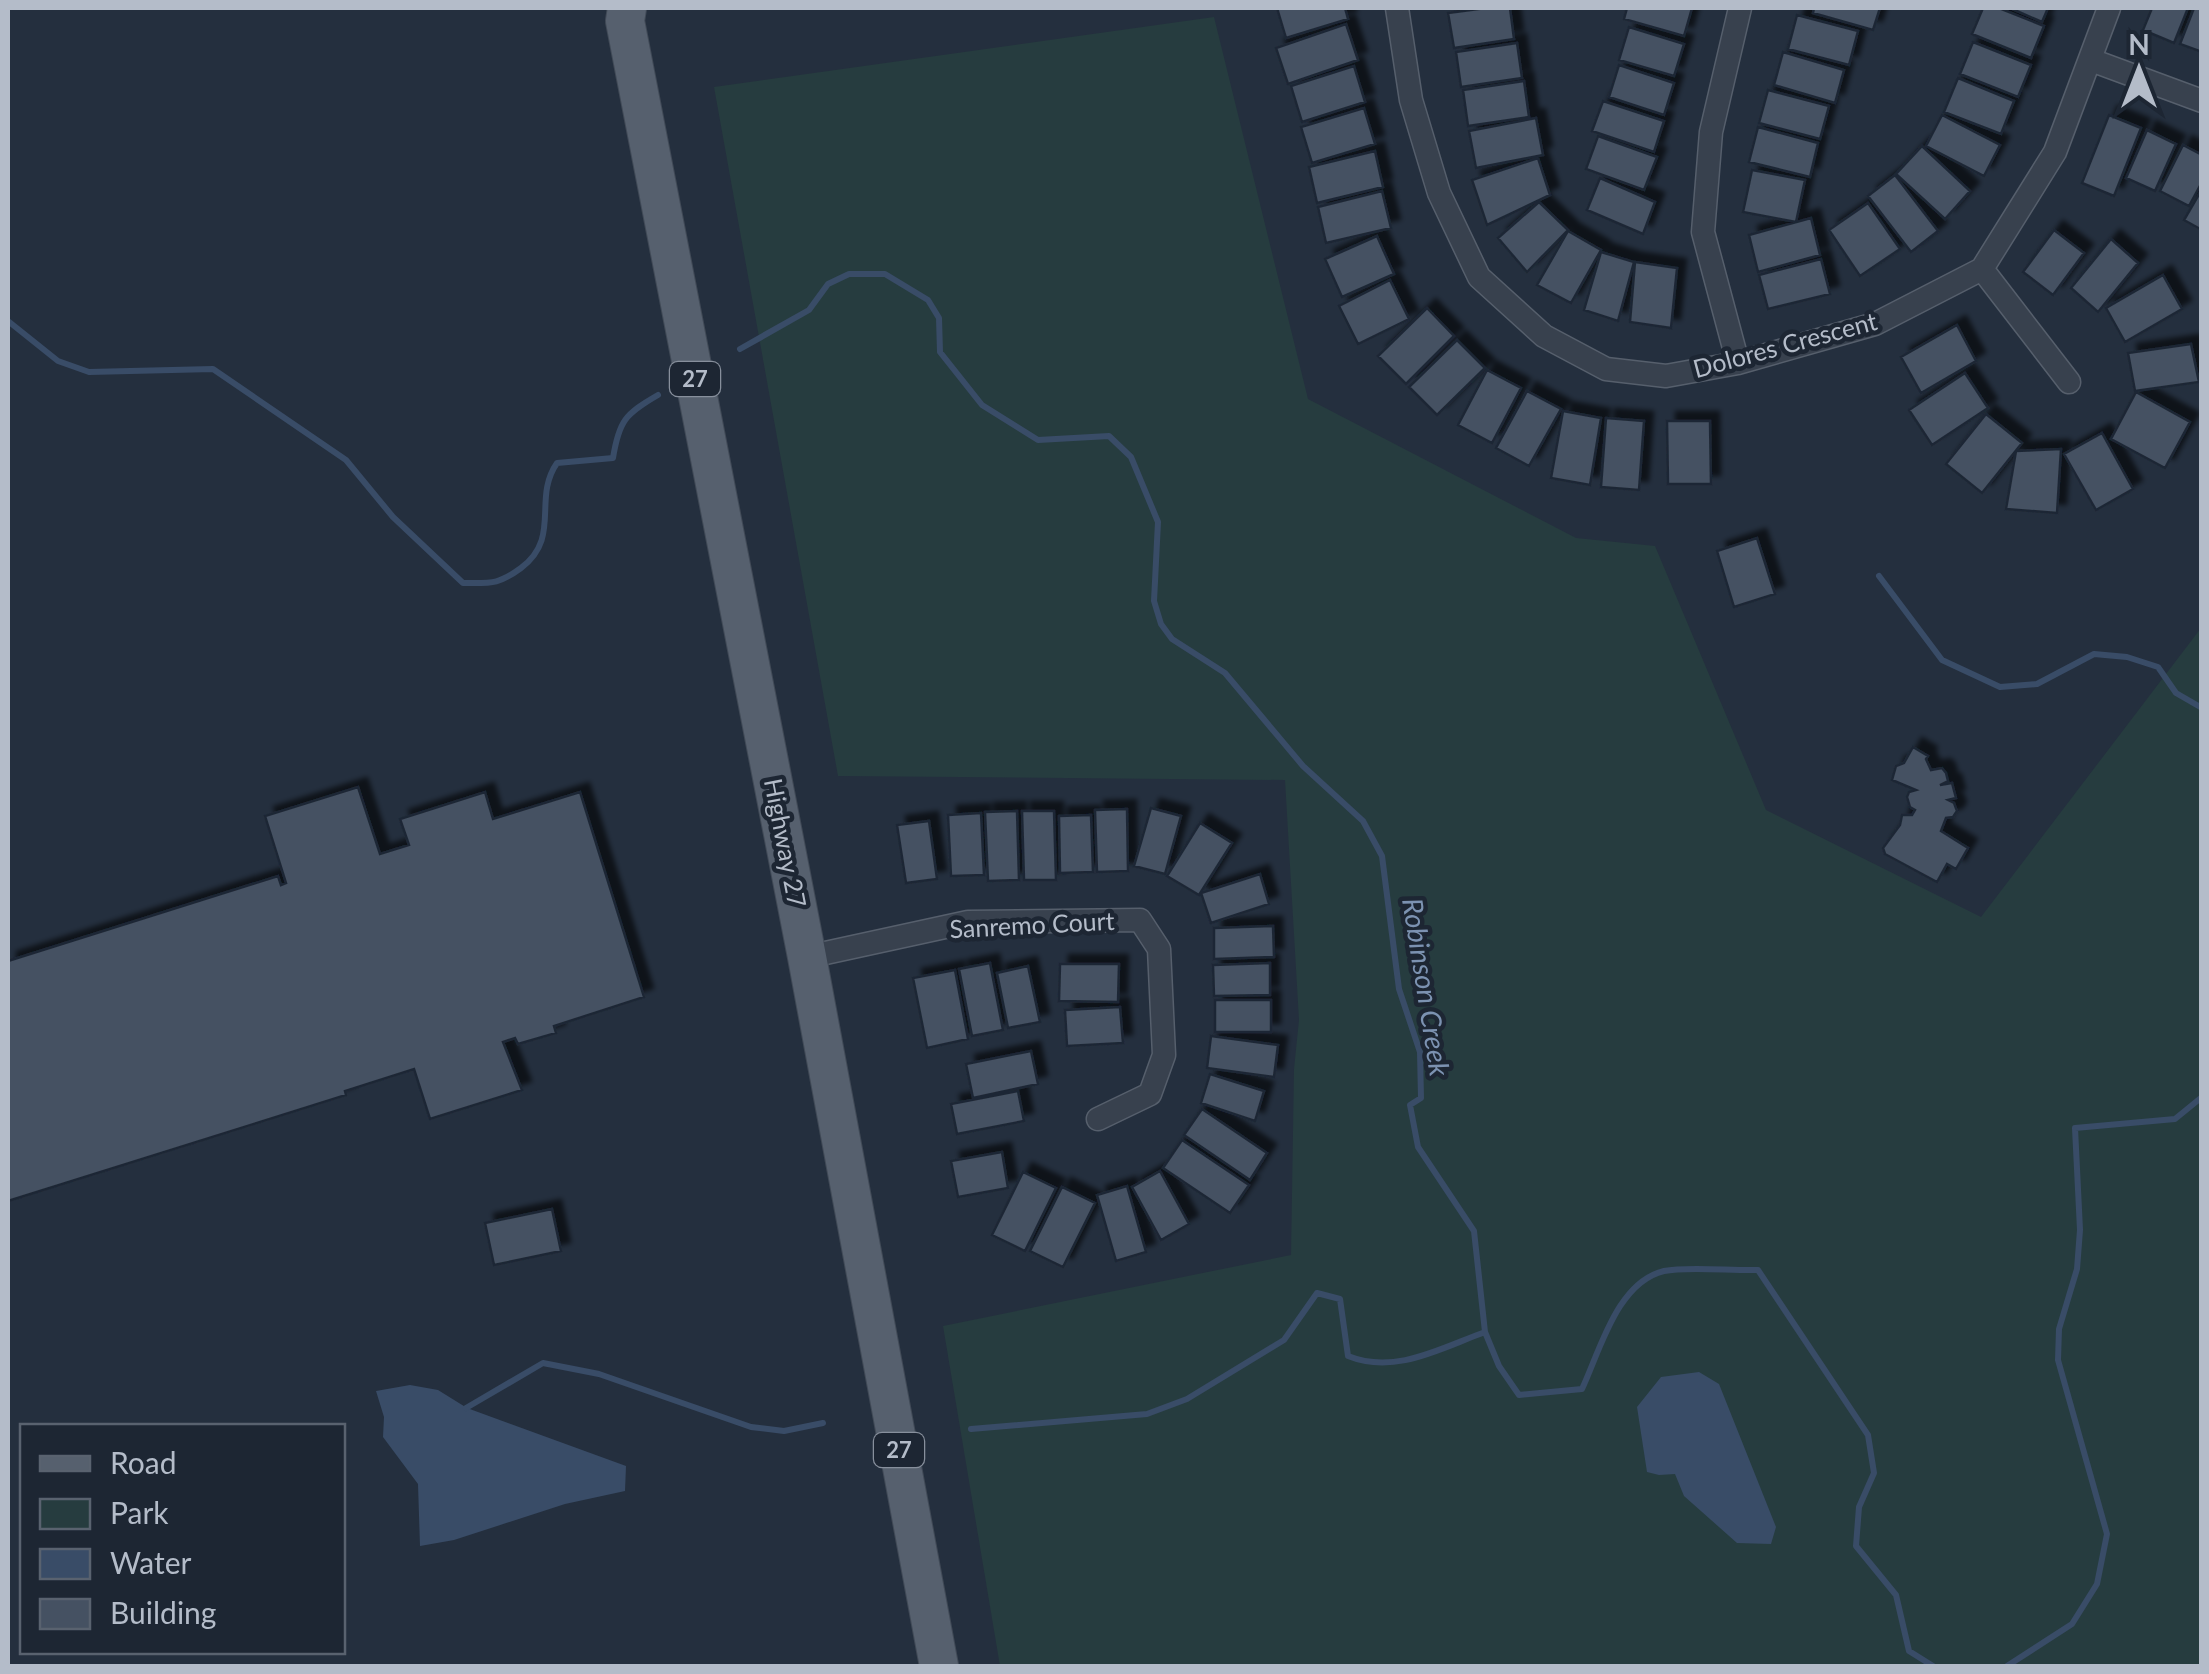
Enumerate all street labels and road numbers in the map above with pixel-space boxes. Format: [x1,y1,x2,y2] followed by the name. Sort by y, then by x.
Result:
[1690,305,1880,383] street label: Dolores Crescent
[670,362,720,396] road number: 27
[759,776,813,910] street label: Highway 27
[949,905,1115,943] street label: Sanremo Court
[874,1433,924,1467] road number: 27

